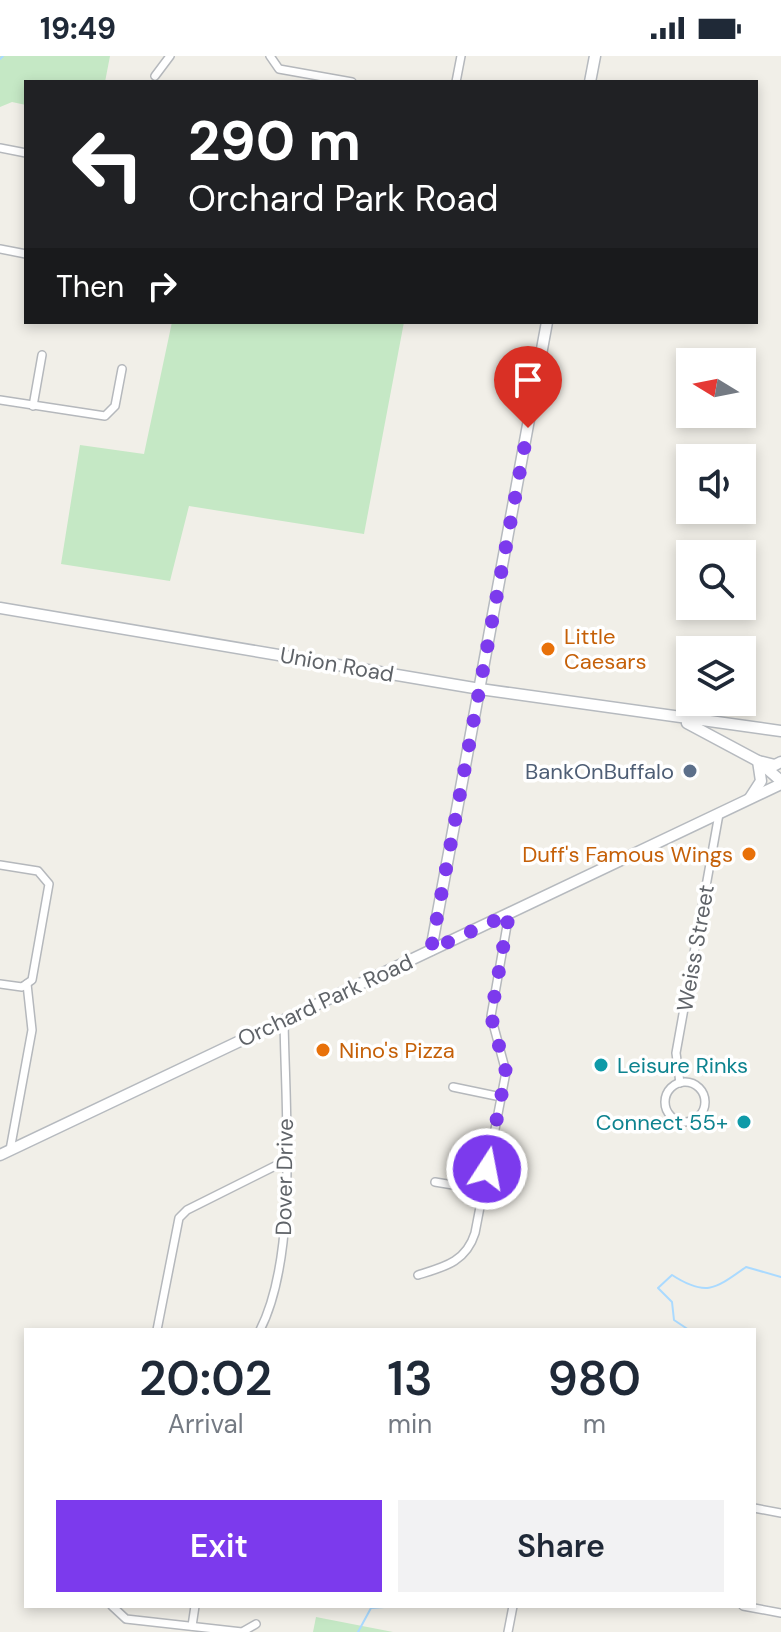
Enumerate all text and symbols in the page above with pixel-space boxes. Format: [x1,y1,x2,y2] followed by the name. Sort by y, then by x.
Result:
[40,9,116,48] text: 19:49
[188,104,361,177] text: 290 m
[56,112,160,216] icon: left
[188,175,499,222] text: Orchard Park Road
[140,264,184,308] icon: right
[56,267,124,306] text: Then
[494,346,562,428] pin
[676,348,756,428] north arrow
[676,348,756,716] map controls
[506,358,550,402] icon: arrive
[676,444,756,524] button: sound
[676,540,756,620] button: search
[564,622,646,676] place label: Little Caesars
[676,636,756,716] button: layers
[278,640,396,689] street label: Union Road
[539,640,557,658] marker: Little Caesars
[525,757,674,786] place label: BankOnBuffalo
[681,762,699,780] marker: BankOnBuffalo
[522,840,733,869] place label: Duff's Famous Wings
[740,845,758,863] marker: Duff's Famous Wings
[670,882,721,1014] street label: Weiss Street
[233,947,417,1054] street label: Orchard Park Road
[339,1036,455,1065] place label: Nino's Pizza
[314,1041,332,1059] marker: Nino's Pizza
[617,1051,748,1080] place label: Leisure Rinks
[592,1056,610,1074] marker: Leisure Rinks
[596,1108,728,1137] place label: Connect 55+
[735,1113,753,1131] marker: Connect 55+
[269,1118,300,1236] street label: Dover Drive
[445,1127,529,1211] position arrow
[139,1347,272,1410] text: 20:02
[387,1347,433,1410] text: 13
[548,1347,641,1410] text: 980
[168,1407,243,1441] text: Arrival
[388,1407,432,1441] text: min
[583,1407,606,1441] text: m
[56,1500,382,1592] button: Exit
[398,1500,724,1592] button: Share

